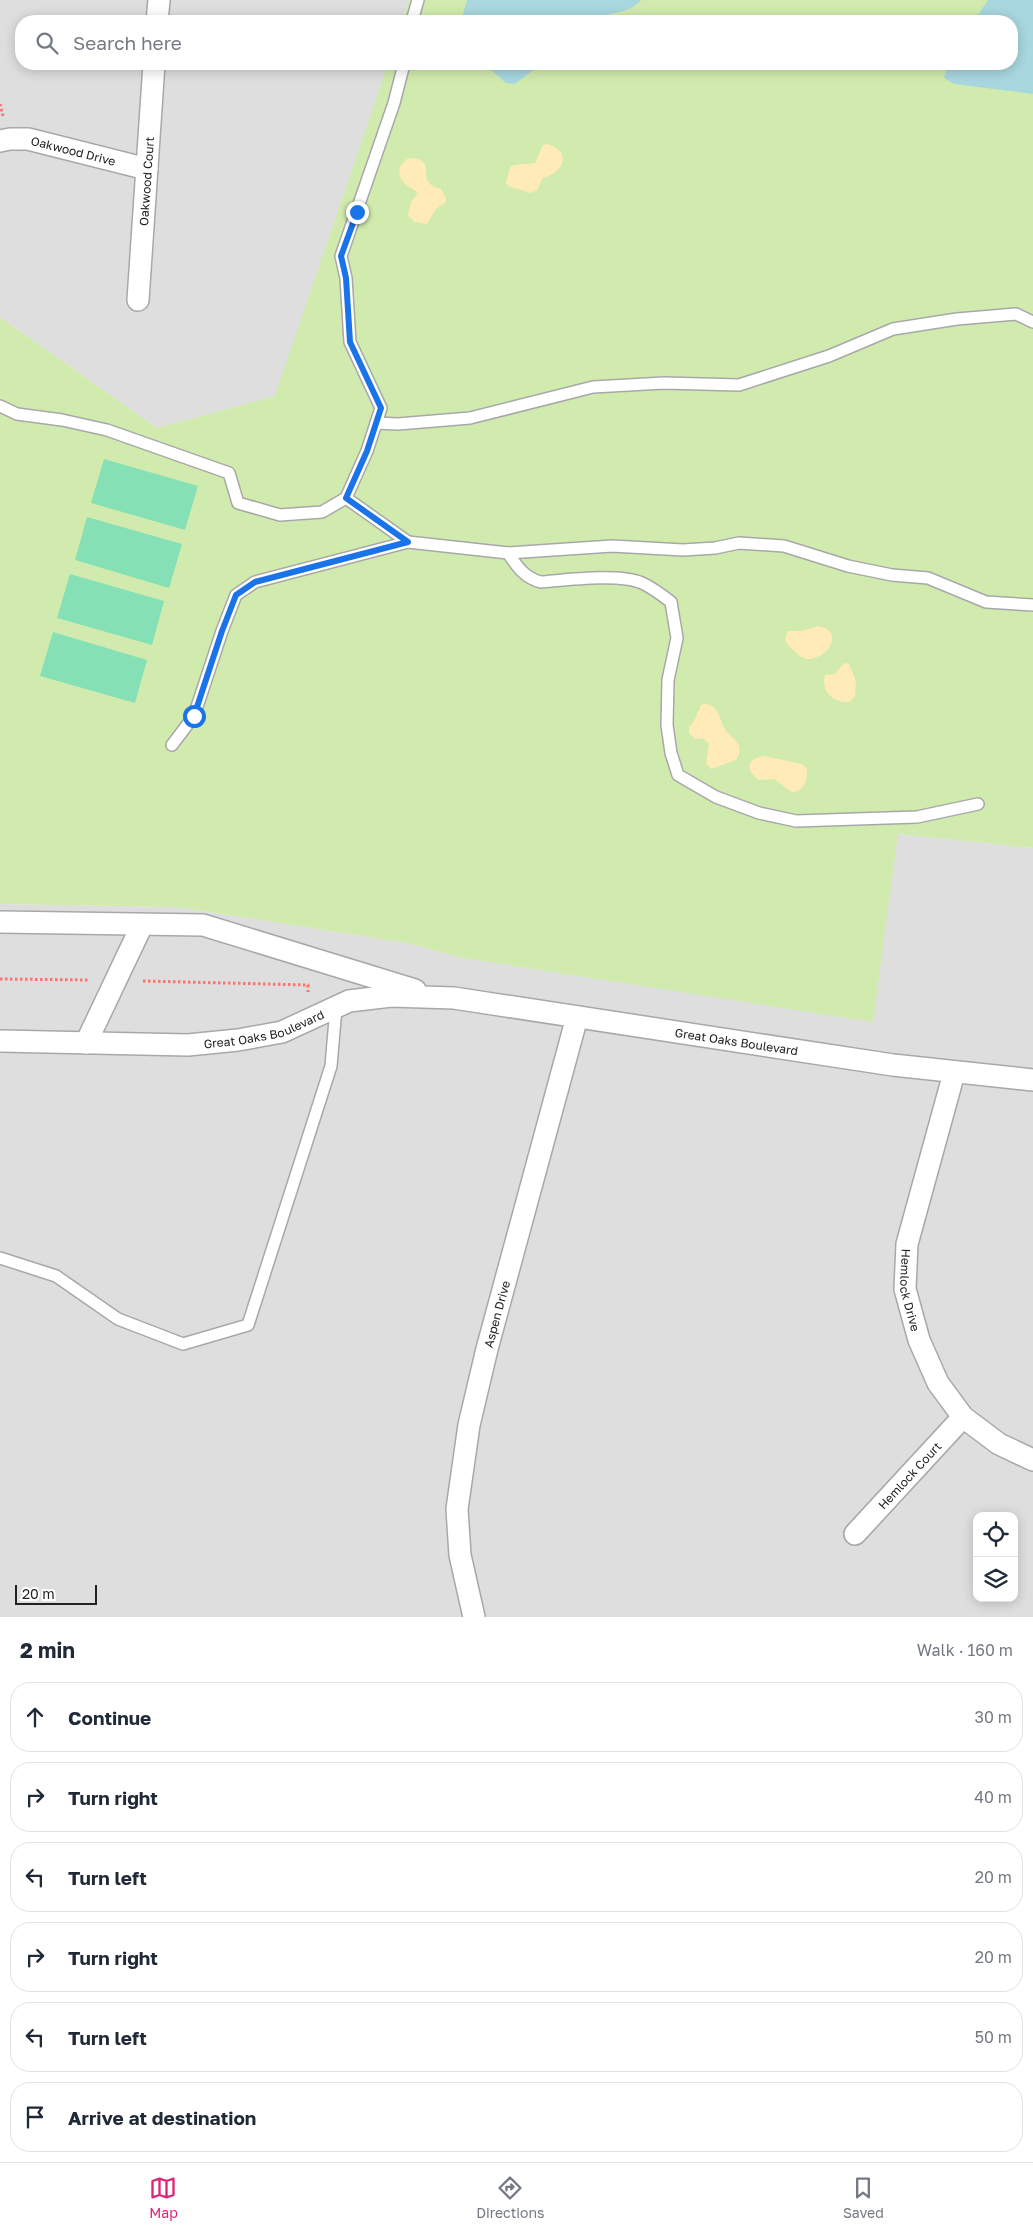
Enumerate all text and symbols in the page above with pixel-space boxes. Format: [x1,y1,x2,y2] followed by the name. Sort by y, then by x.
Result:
[15,15,1018,70] search box
[33,29,61,57] icon: search
[73,31,182,54] text: Search here
[29,133,117,168] street label: Oakwood Drive
[136,136,157,226] street label: Oakwood Court
[346,201,369,224] route end
[183,705,206,728] route start
[203,1006,326,1051] street label: Great Oaks Boulevard
[674,1024,799,1058] street label: Great Oaks Boulevard
[897,1248,924,1333] street label: Hemlock Drive
[480,1279,513,1349] street label: Aspen Drive
[874,1438,944,1512] street label: Hemlock Court
[973,1512,1018,1602] map controls
[973,1512,1018,1557] button: locate
[973,1557,1018,1602] button: layers
[15,1582,98,1605] scale bar
[22,1585,55,1602] text: 20 m
[20,1637,75,1663] text: 2 min
[917,1640,1013,1660] text: Walk · 160 m
[21,1703,49,1731] icon: ahead
[68,1706,151,1729] text: Continue
[975,1707,1012,1727] text: 30 m
[21,1783,49,1811] icon: right
[68,1786,158,1809] text: Turn right
[974,1787,1012,1807] text: 40 m
[21,1863,49,1891] icon: left
[68,1866,147,1889] text: Turn left
[975,1867,1012,1887] text: 20 m
[21,1943,49,1971] icon: right
[68,1946,158,1969] text: Turn right
[975,1947,1012,1967] text: 20 m
[21,2023,49,2051] icon: left
[68,2026,147,2049] text: Turn left
[975,2027,1012,2047] text: 50 m
[21,2103,49,2131] icon: arrive
[68,2106,256,2129] text: Arrive at destination
[149,2174,178,2221] tab: Map
[476,2174,545,2221] tab: Directions
[843,2174,884,2221] tab: Saved

